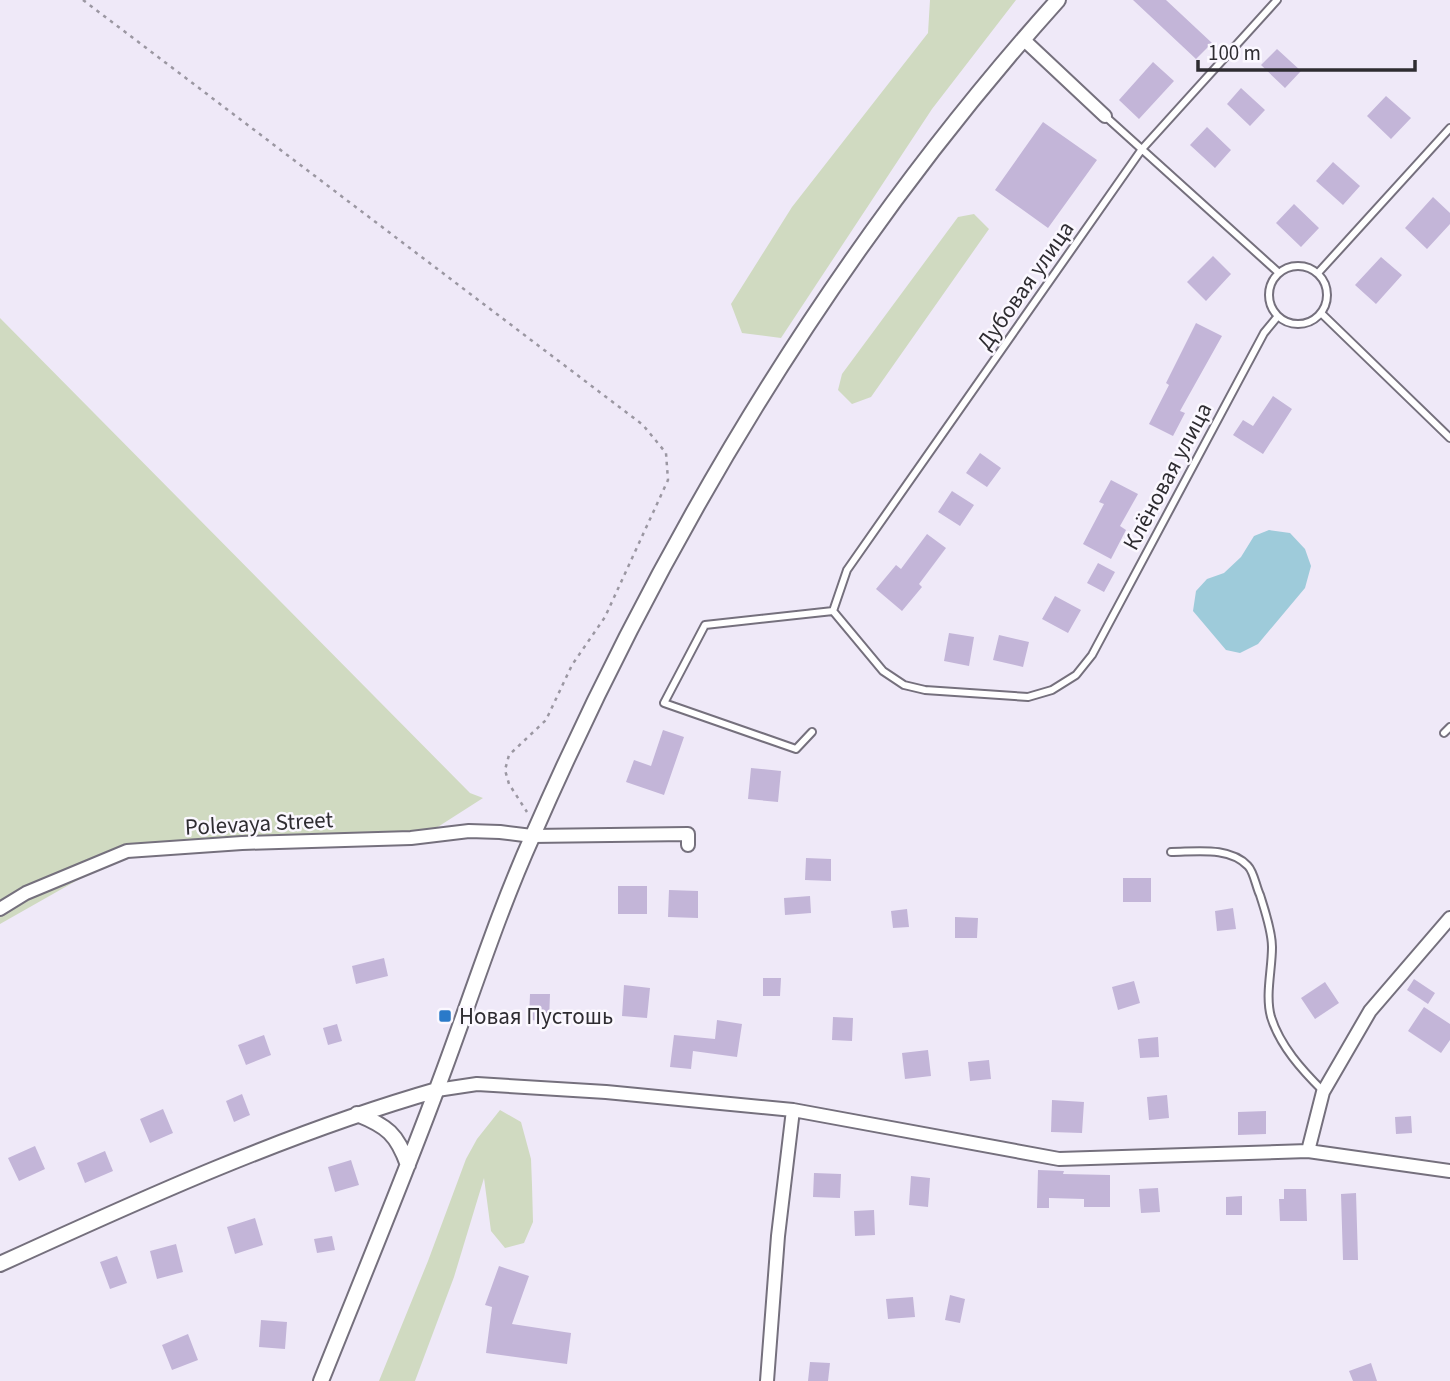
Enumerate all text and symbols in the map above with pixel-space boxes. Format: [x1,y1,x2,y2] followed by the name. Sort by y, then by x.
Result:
[1198,28,1415,72] scale bar
[1208,38,1261,68] text: 100 m
[969,214,1082,356] street label: Дубовая улица
[1115,397,1220,556] street label: Клёновая улица
[184,803,334,844] street label: Polevaya Street
[459,1000,613,1033] place label: Новая Пустошь
[437,1008,453,1024] marker: Новая Пустошь

